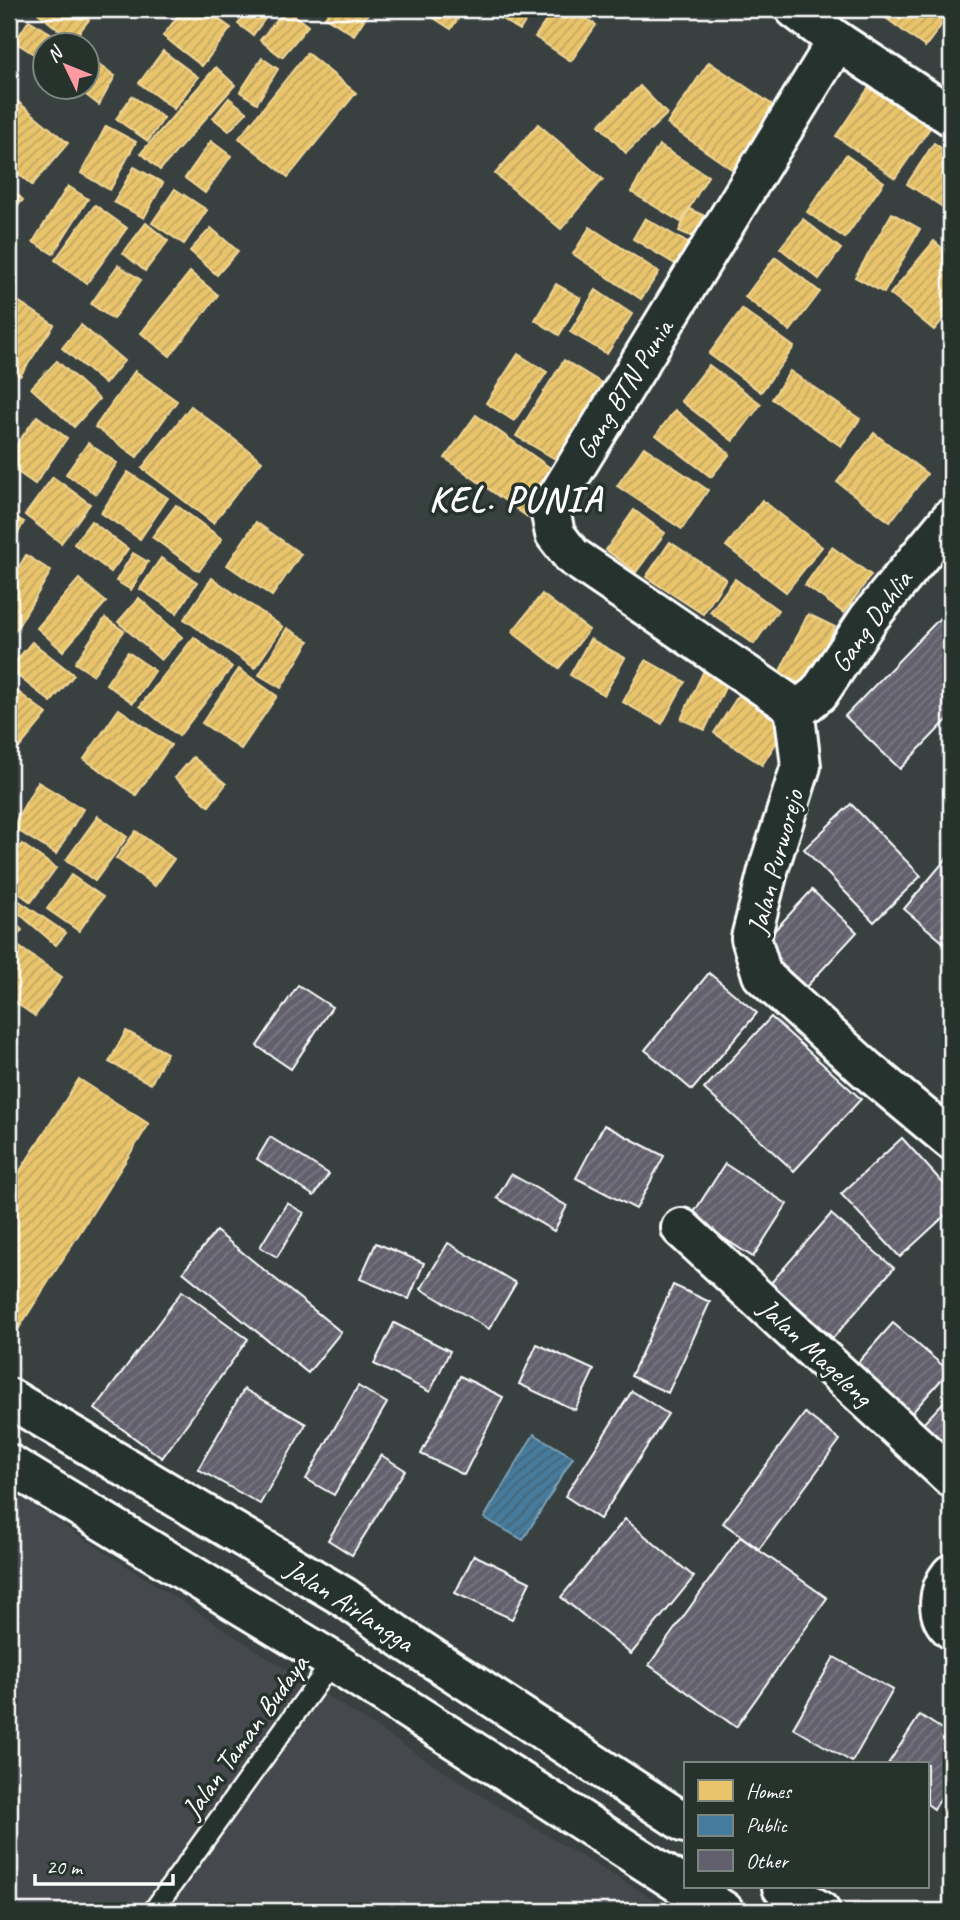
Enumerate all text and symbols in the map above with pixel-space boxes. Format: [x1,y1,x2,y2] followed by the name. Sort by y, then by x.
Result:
[32,32,102,102] north arrow
[42,40,69,68] text: N
[567,311,682,465] street label: Gang BTN Punia
[429,477,603,522] district label: KEL. PUNIA
[822,562,921,679] street label: Gang Dahlia
[738,784,812,940] street label: Jalan Purworejo
[750,1289,882,1415] street label: Jalan Mageleng
[278,1549,422,1660] street label: Jalan Airlangga
[173,1646,317,1826] street label: Jalan Taman Budaya
[684,1762,928,1888] legend
[746,1778,793,1804] text: Homes
[746,1812,788,1838] text: Public
[35,1843,173,1887] scale bar
[746,1848,789,1874] text: Other
[46,1854,84,1880] text: 20 m

